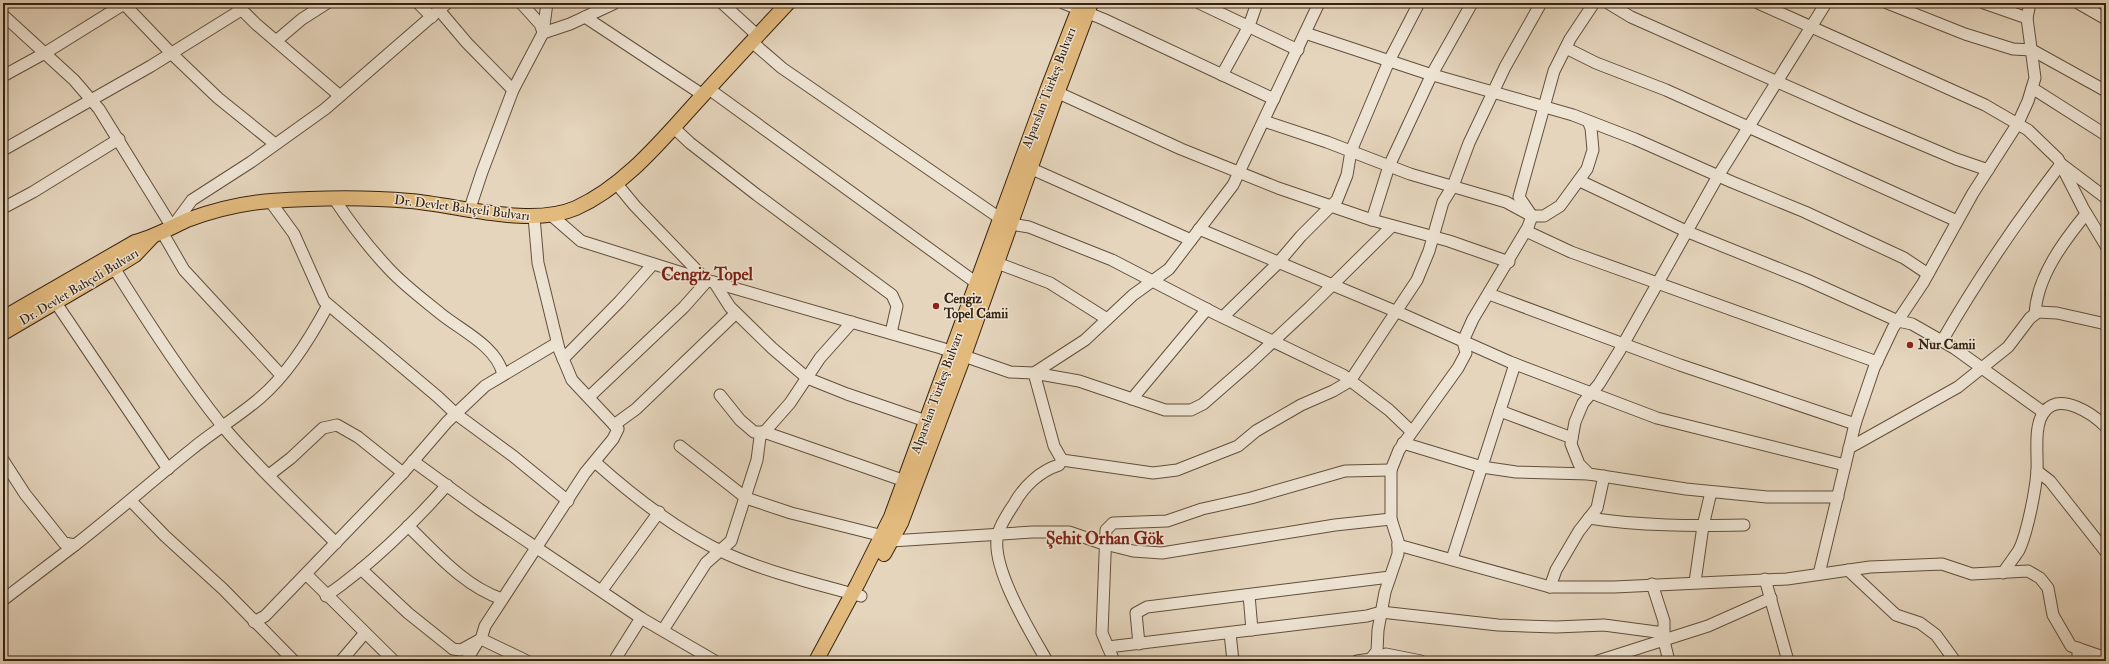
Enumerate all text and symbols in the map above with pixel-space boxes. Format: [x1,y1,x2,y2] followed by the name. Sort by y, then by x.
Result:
[1018,25,1081,152] street label: Alparslan Türkeş Bulvarı
[393,192,531,224] street label: Dr. Devlet Bahçeli Bulvarı
[16,245,142,329] street label: Dr. Devlet Bahçeli Bulvarı
[661,264,753,286] district label: Cengiz Topel
[943,291,1009,323] place label: Cengiz Topel Camii
[931,301,941,311] marker: Cengiz Topel Camii
[907,330,968,457] street label: Alparslan Türkeş Bulvarı
[1917,337,1976,353] place label: Nur Camii
[1905,340,1915,350] marker: Nur Camii
[1046,528,1165,549] district label: Şehit Orhan Gök

